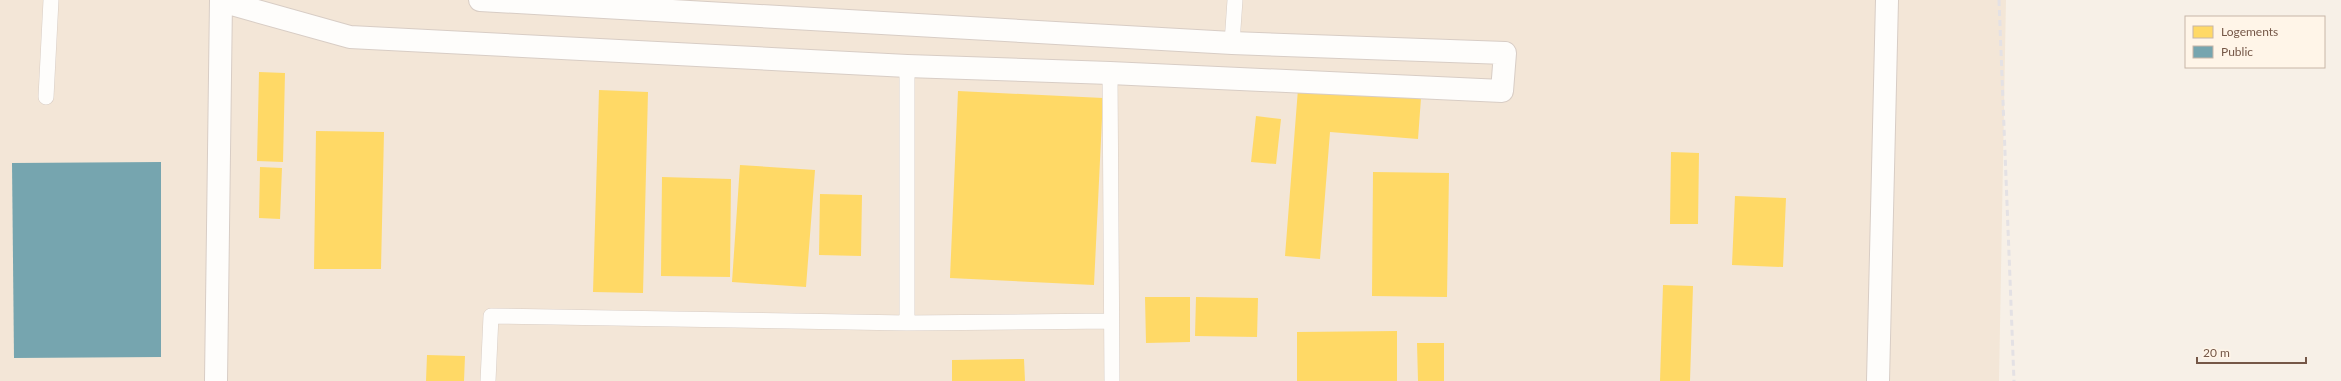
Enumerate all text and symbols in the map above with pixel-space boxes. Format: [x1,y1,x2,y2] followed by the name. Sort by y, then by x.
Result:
[2185,16,2325,68] legend
[2221,24,2278,39] text: Logements
[2221,44,2253,59] text: Public
[2197,339,2306,365] scale bar
[2203,345,2230,360] text: 20 m

